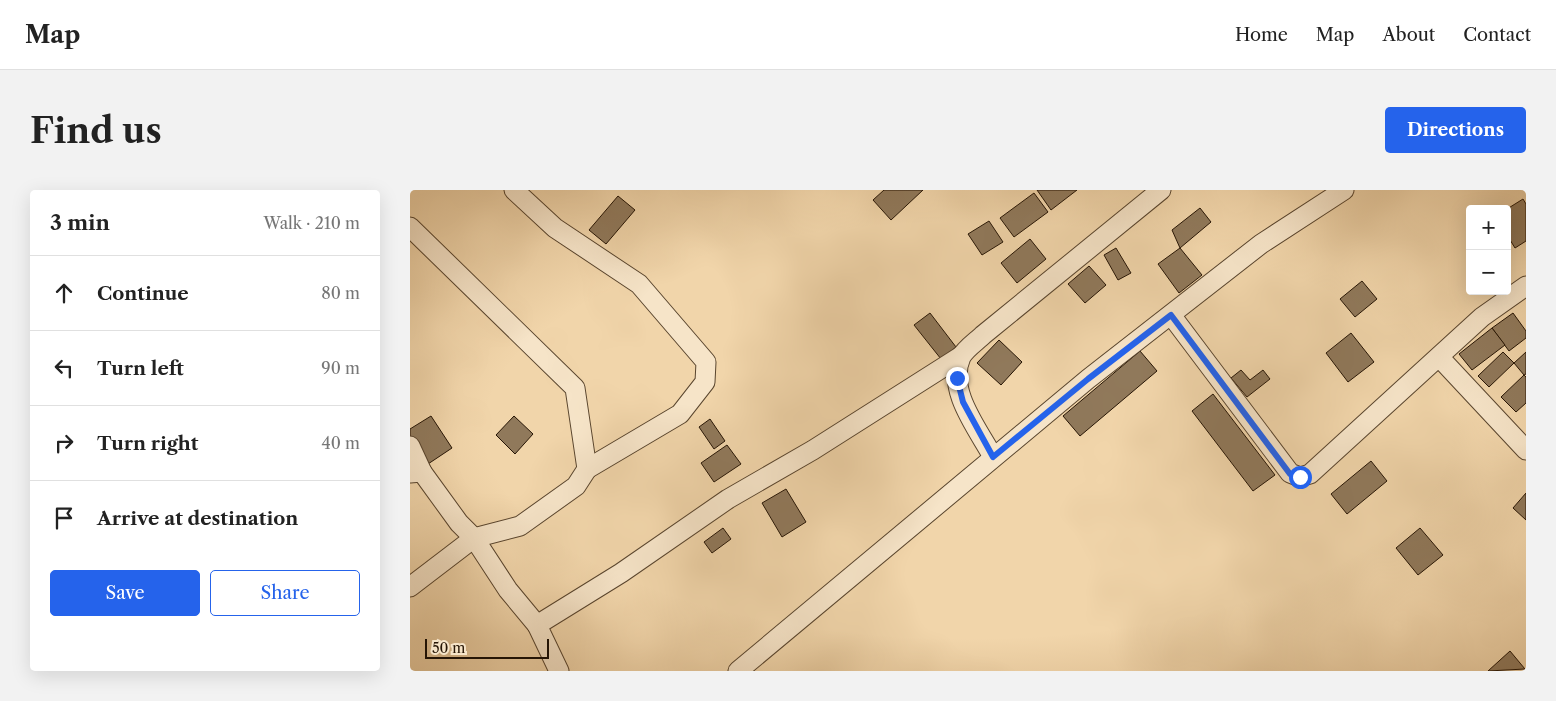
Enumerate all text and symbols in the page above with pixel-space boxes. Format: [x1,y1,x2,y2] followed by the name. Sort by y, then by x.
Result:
[25,20,80,49] text: Map
[1235,24,1288,46] text: Home
[1316,24,1354,46] text: Map
[1382,24,1435,46] text: About
[1463,24,1531,46] text: Contact
[1385,107,1526,153] button: Directions
[30,109,162,152] text: Find us
[1466,205,1511,295] map controls
[1466,205,1511,250] button: +
[50,210,110,235] text: 3 min
[264,213,360,233] text: Walk · 210 m
[1466,250,1511,295] button: −
[50,279,78,307] icon: ahead
[97,282,189,305] text: Continue
[321,283,360,303] text: 80 m
[50,354,78,382] icon: left
[97,357,184,380] text: Turn left
[321,358,360,378] text: 90 m
[946,367,969,390] route end
[50,429,78,457] icon: right
[97,432,198,455] text: Turn right
[321,433,360,453] text: 40 m
[1289,466,1312,489] route start
[50,504,78,532] icon: arrive
[97,507,298,530] text: Arrive at destination
[50,570,200,616] button: Save
[210,570,360,616] button: Share
[425,636,549,659] scale bar
[432,639,465,657] text: 50 m

